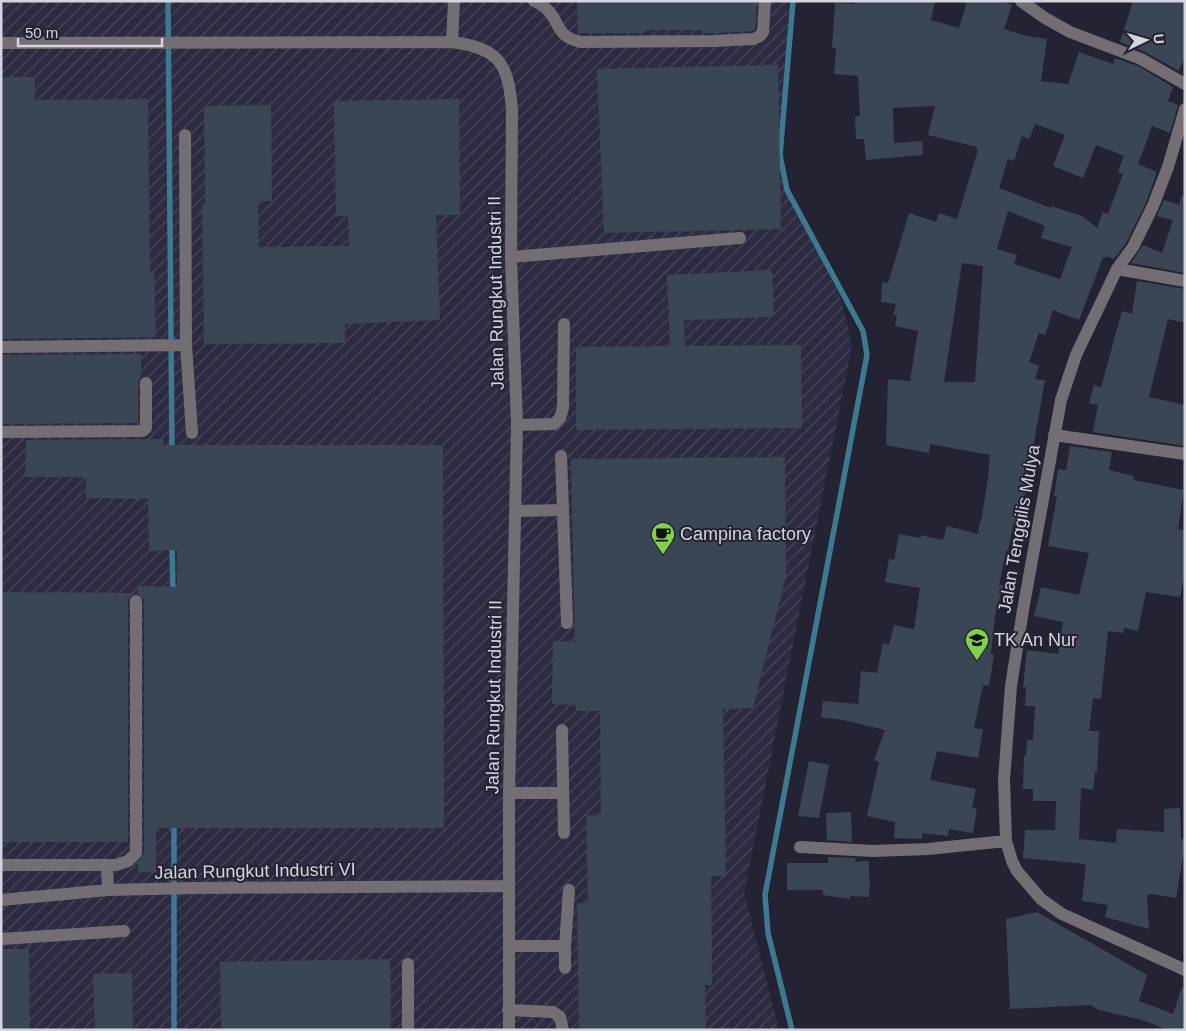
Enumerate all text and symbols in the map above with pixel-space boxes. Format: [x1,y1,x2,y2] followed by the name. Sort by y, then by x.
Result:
[18,15,161,47] scale bar
[1121,15,1171,65] north arrow
[25,24,58,41] text: 50 m
[1151,33,1167,45] text: U
[484,196,508,390] street label: Jalan Rungkut Industri II
[994,442,1044,615] street label: Jalan Tenggilis Mulya
[650,521,676,555] cafe icon: Campina factory
[680,524,811,544] place label: Campina factory
[482,600,506,794] street label: Jalan Rungkut Industri II
[964,627,990,661] school or university icon: TK An Nur
[994,630,1077,650] place label: TK An Nur
[154,859,356,883] street label: Jalan Rungkut Industri VI

